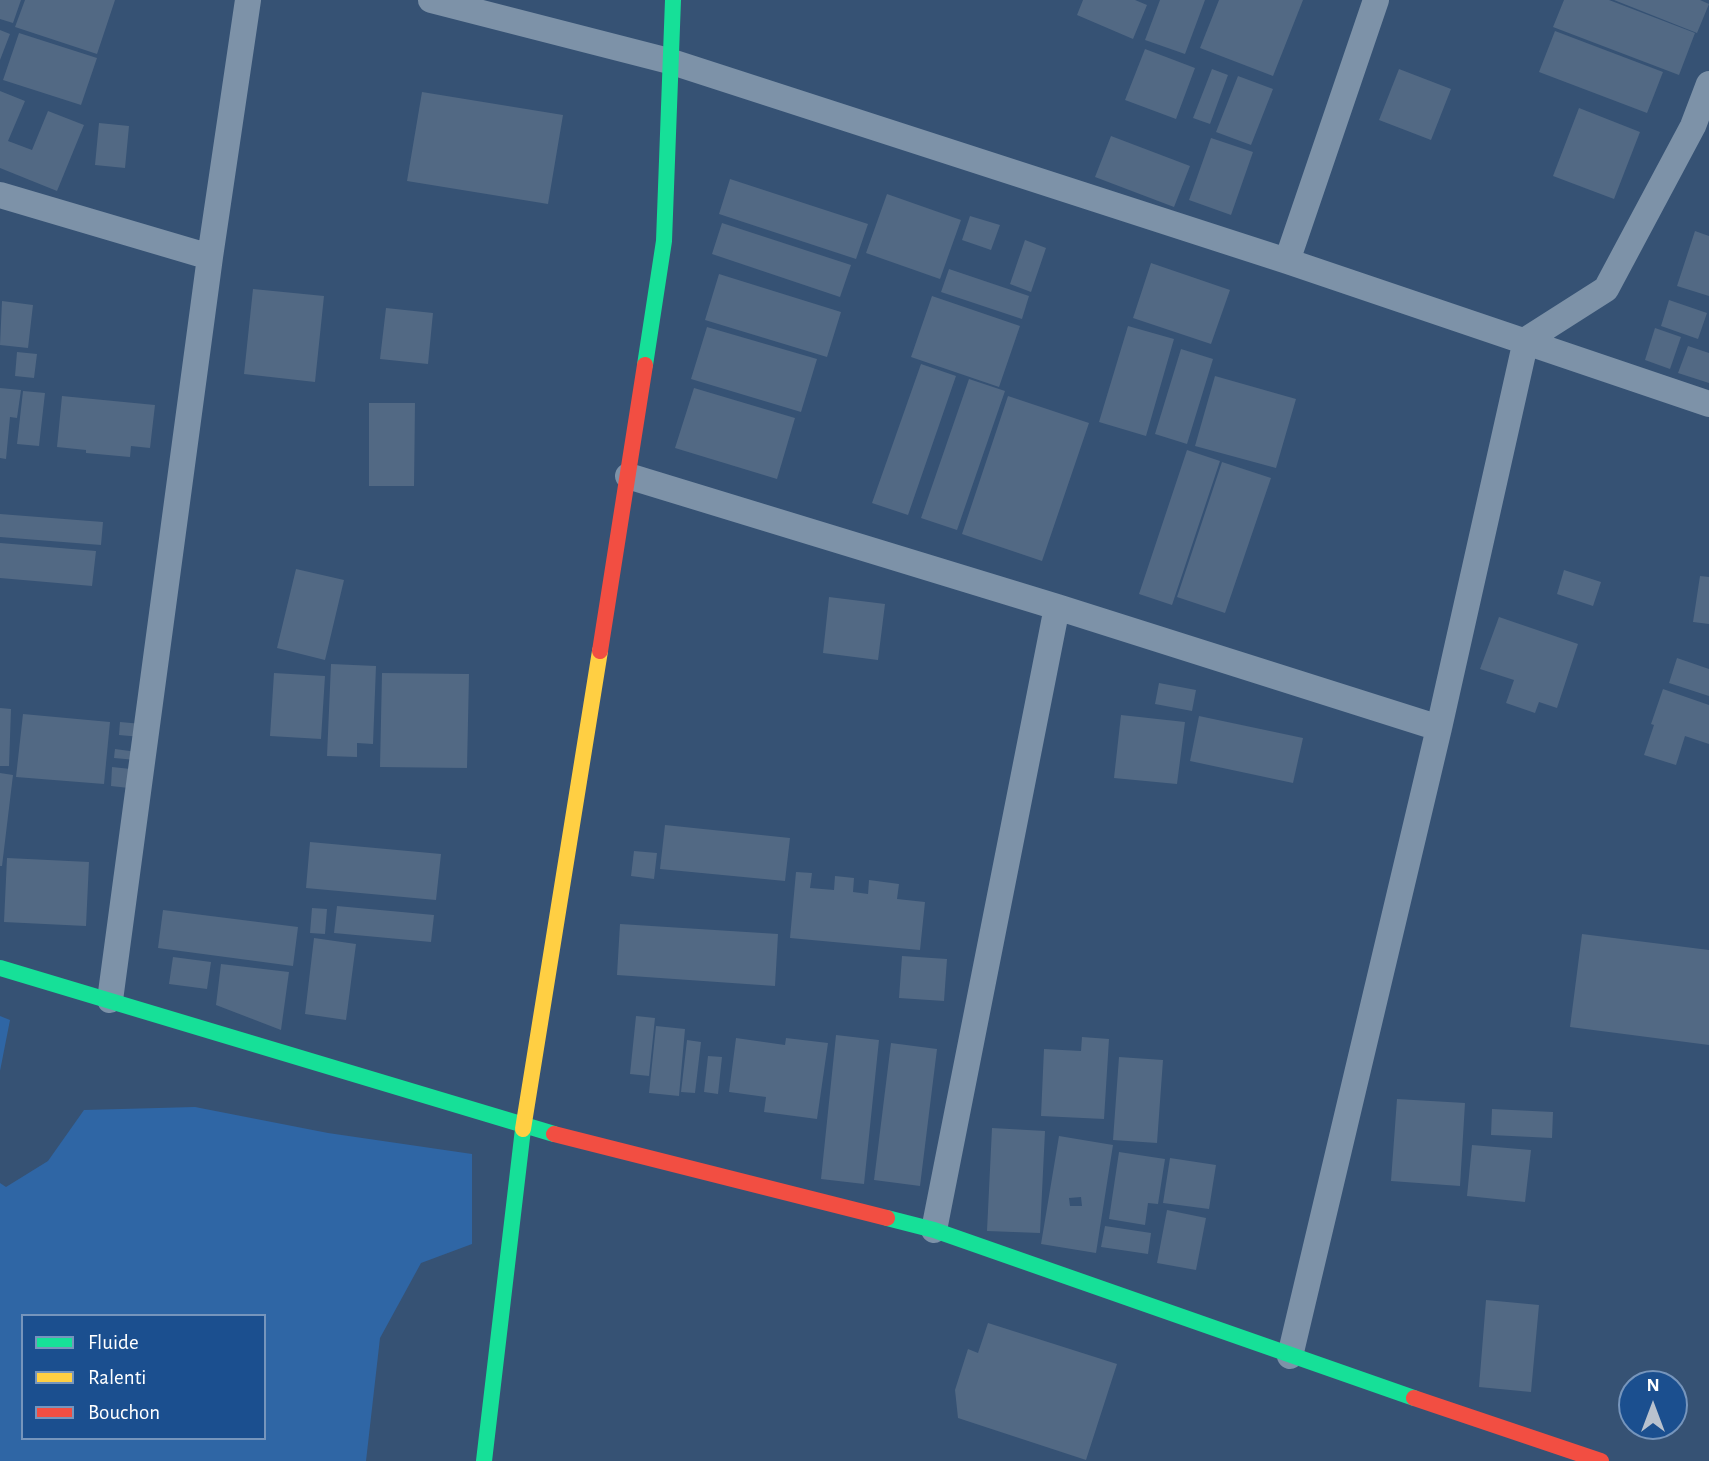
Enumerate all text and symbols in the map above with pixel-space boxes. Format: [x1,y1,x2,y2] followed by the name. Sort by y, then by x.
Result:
[21,1314,266,1440] legend
[88,1332,139,1353] text: Fluide
[88,1367,146,1388] text: Ralenti
[1618,1370,1688,1440] north arrow
[1646,1376,1660,1395] text: N
[88,1402,160,1423] text: Bouchon

